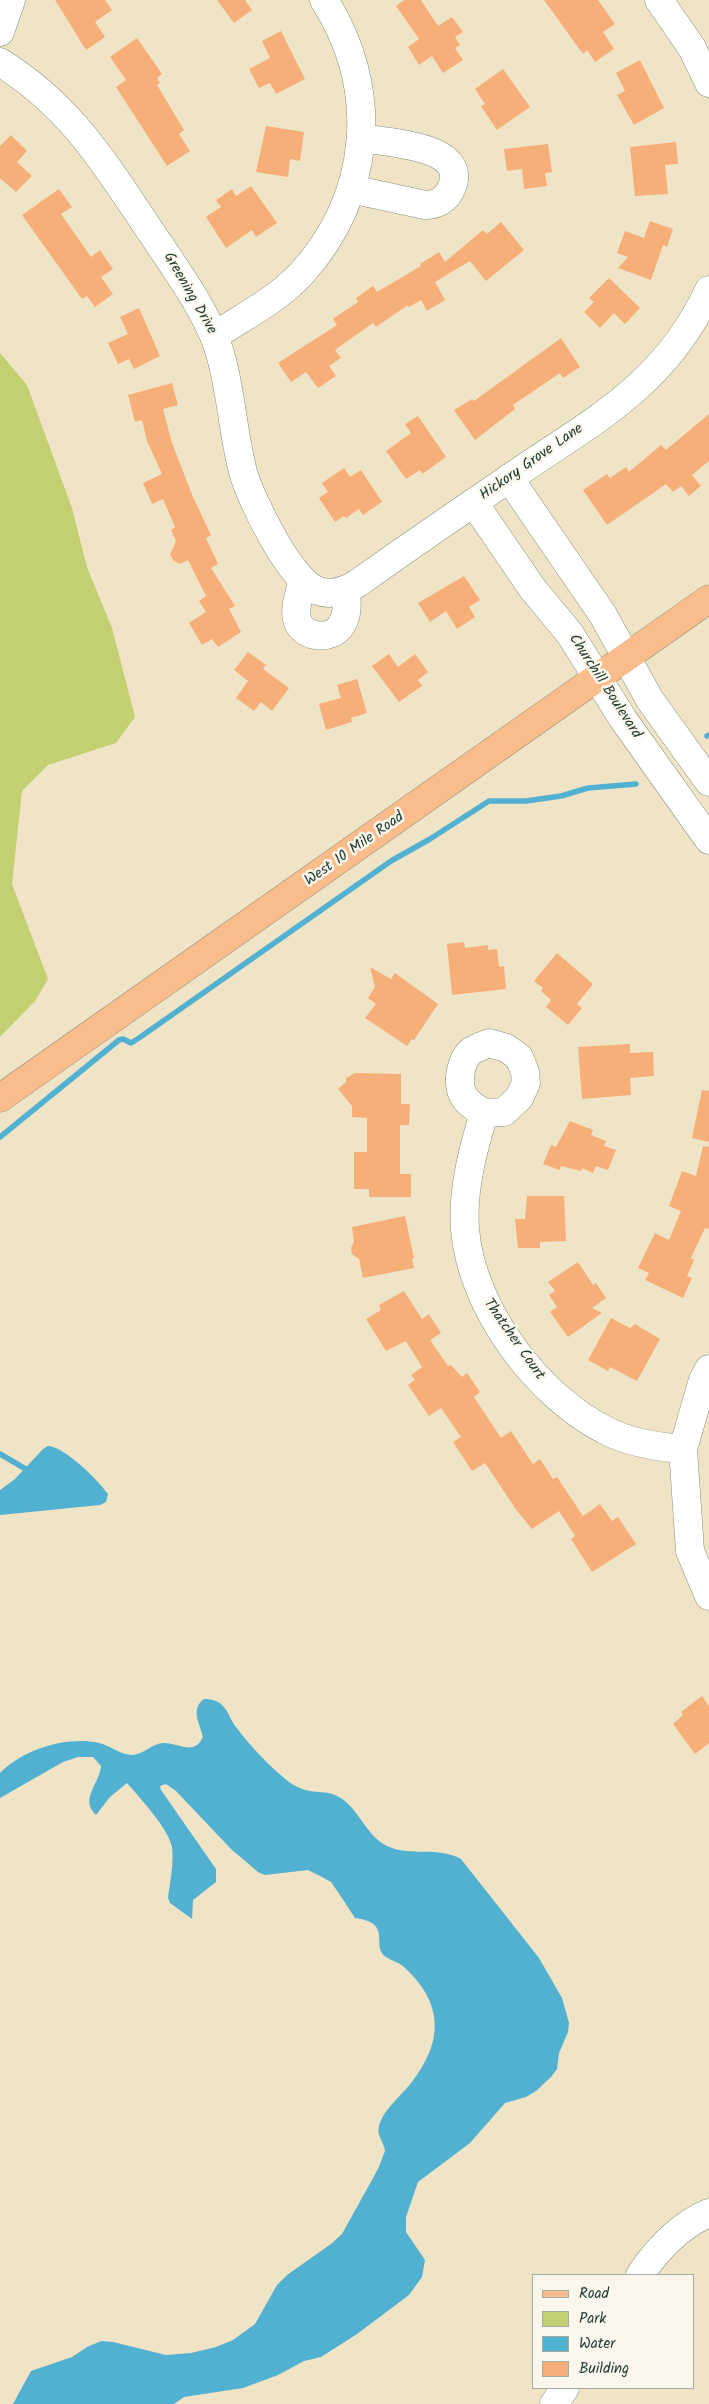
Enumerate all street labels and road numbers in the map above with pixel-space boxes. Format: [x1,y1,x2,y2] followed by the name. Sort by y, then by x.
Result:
[158,250,220,338] street label: Greening Drive
[477,421,587,505] street label: Hickory Grove Lane
[564,632,644,742] street label: Churchill Boulevard
[302,809,408,891] street label: West 10 Mile Road
[478,1296,548,1384] street label: Thatcher Court

